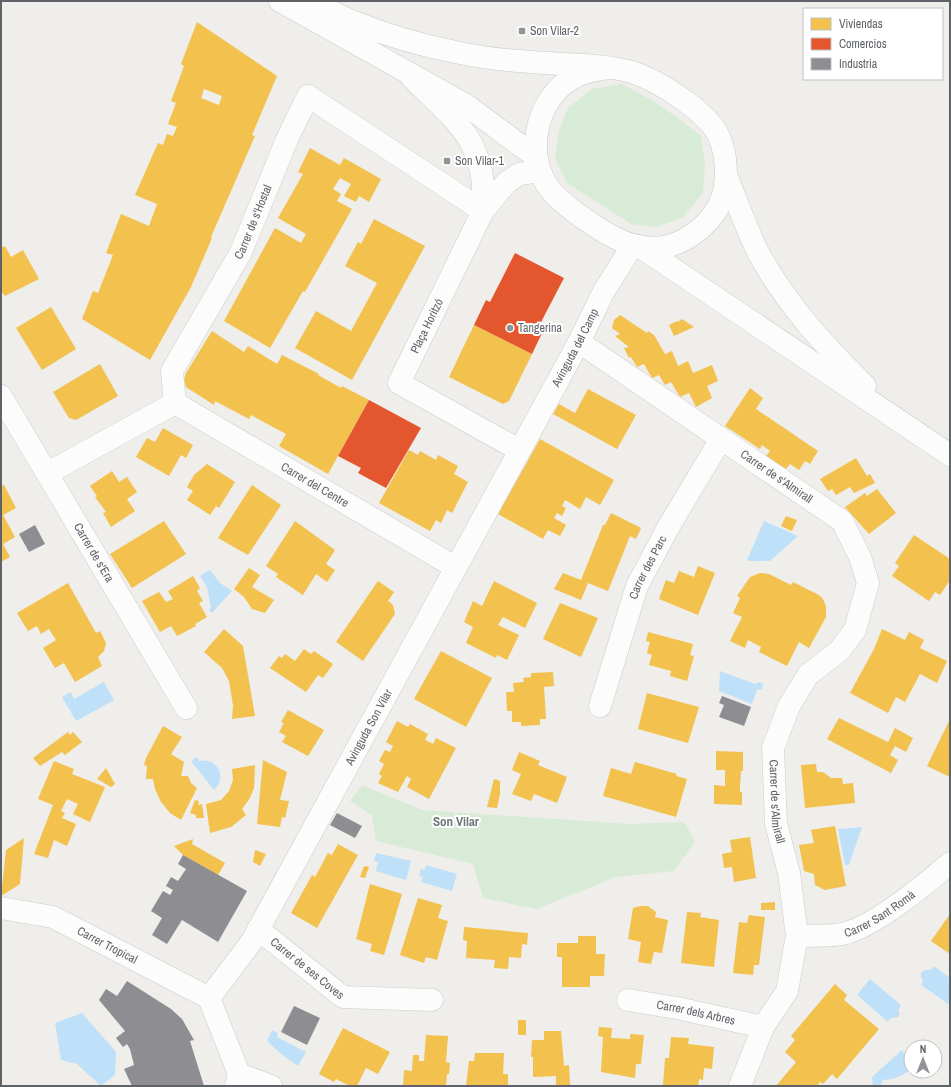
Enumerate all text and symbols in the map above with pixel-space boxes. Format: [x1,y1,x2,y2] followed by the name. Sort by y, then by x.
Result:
[803,8,943,80] legend
[839,16,883,32] text: Viviendas
[530,23,579,39] place label: Son Vilar-2
[517,26,527,36] marker: Son Vilar-2
[839,36,887,52] text: Comercios
[839,56,878,72] text: Industria
[455,153,505,169] place label: Son Vilar-1
[442,156,452,166] marker: Son Vilar-1
[230,182,276,262] street label: Carrer de s'Hostal
[407,296,447,356] street label: Plaça Horitzó
[548,306,602,391] street label: Avinguda del Camp
[518,320,562,336] place label: Tangerina
[505,323,515,333] marker: Tangerina
[737,446,816,507] street label: Carrer de s'Almirall
[278,459,352,511] street label: Carrer del Centre
[70,520,118,586] street label: Carrer de s'Era
[625,533,671,601] street label: Carrer des Parc
[341,686,396,769] street label: Avinguda Son Vilar
[765,759,789,845] street label: Carrer de s'Almirall
[433,813,480,830] district label: Son Vilar
[842,886,919,941] street label: Carrer Sant Romà
[74,923,140,967] street label: Carrer Tropical
[267,934,348,1003] street label: Carrer de ses Coves
[655,997,737,1029] street label: Carrer dels Arbres
[903,1039,943,1079] north arrow
[920,1042,926,1056] text: N

